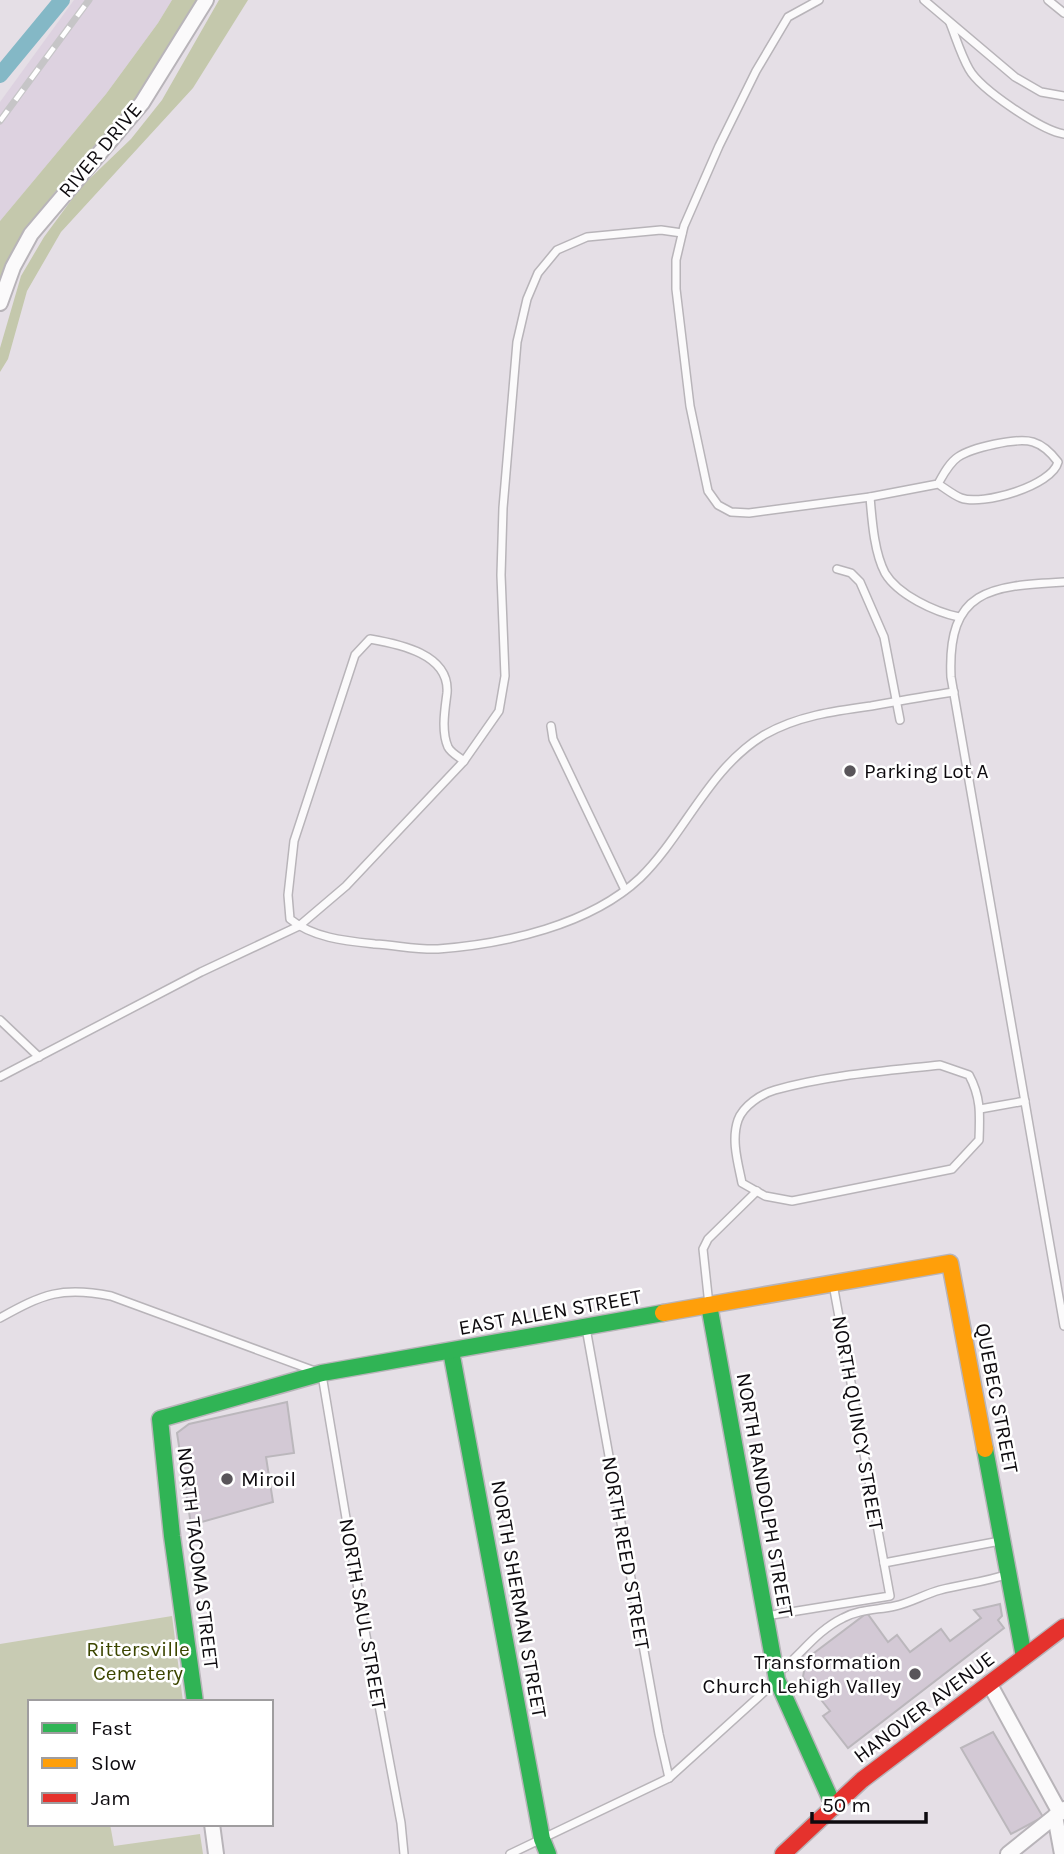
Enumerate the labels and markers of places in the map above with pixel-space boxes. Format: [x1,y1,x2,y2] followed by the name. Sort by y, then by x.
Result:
[864,759,989,783] place label: Parking Lot A
[842,763,858,779] marker: Parking Lot A
[241,1467,296,1491] place label: Miroil
[219,1471,235,1487] marker: Miroil
[703,1650,901,1698] place label: Transformation Church Lehigh Valley
[907,1666,923,1682] marker: Transformation Church Lehigh Valley

